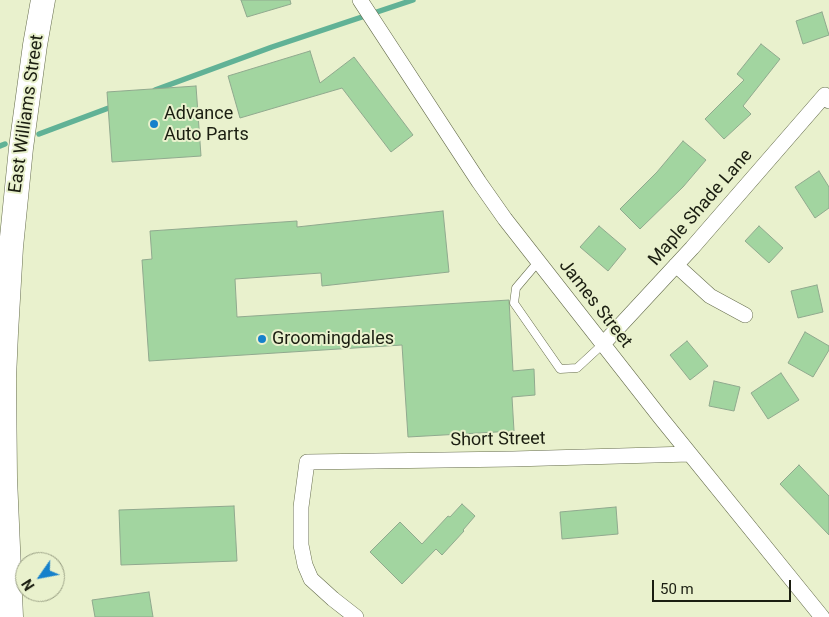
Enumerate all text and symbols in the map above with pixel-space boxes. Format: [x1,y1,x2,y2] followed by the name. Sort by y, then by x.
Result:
[5,33,49,195] street label: East Williams Street
[164,103,249,146] place label: Advance Auto Parts
[148,118,160,130] marker: Advance Auto Parts
[644,145,758,271] street label: Maple Shade Lane
[554,255,636,353] street label: James Street
[272,328,394,350] place label: Groomingdales
[256,333,268,345] marker: Groomingdales
[450,428,546,452] street label: Short Street
[15,552,65,602] north arrow
[654,570,793,602] scale bar
[19,576,38,593] text: N
[660,580,694,598] text: 50 m

